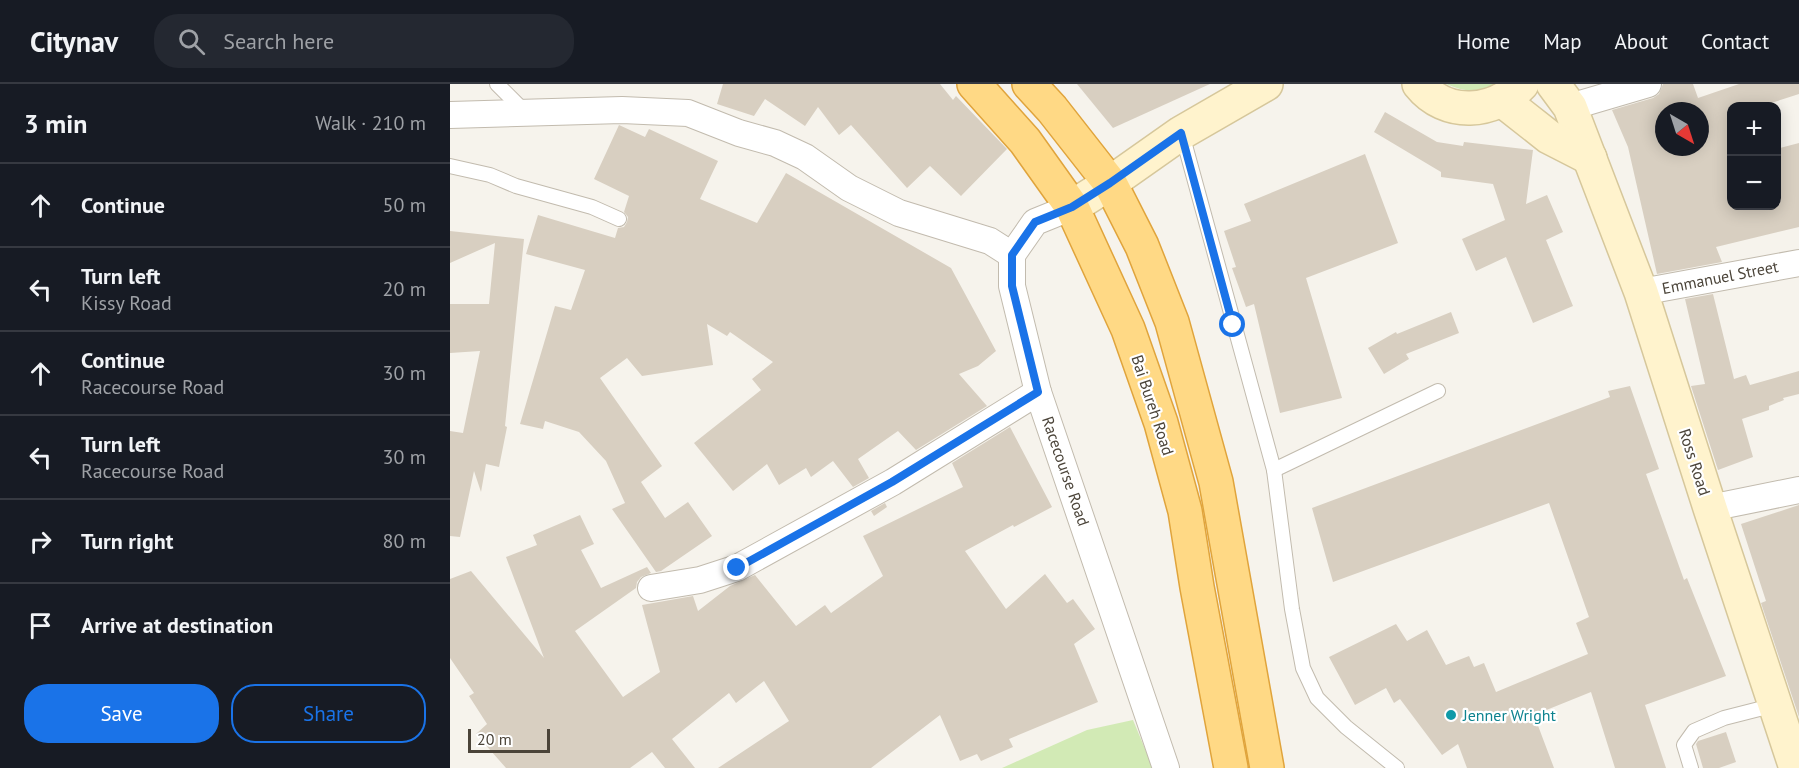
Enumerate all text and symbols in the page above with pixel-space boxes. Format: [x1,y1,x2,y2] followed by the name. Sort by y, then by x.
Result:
[154,14,574,68] search box
[30,23,118,60] text: Citynav
[175,25,208,58] icon: search
[223,27,334,55] text: Search here
[1457,28,1510,55] text: Home
[1543,28,1582,55] text: Map
[1615,28,1668,55] text: About
[1701,28,1769,55] text: Contact
[1655,102,1709,156] north arrow
[1727,102,1781,210] map controls
[1727,102,1781,156] button: +
[24,107,87,140] text: 3 min
[315,110,426,136] text: Walk · 210 m
[1727,156,1781,210] button: −
[24,189,57,222] icon: ahead
[81,191,165,219] text: Continue
[383,192,426,218] text: 50 m
[1660,256,1780,298] street label: Emmanuel Street
[81,262,161,290] text: Turn left
[24,273,57,306] icon: left
[383,276,426,302] text: 20 m
[81,290,172,316] text: Kissy Road
[1219,311,1245,337] route start
[81,346,165,374] text: Continue
[1127,352,1179,458] street label: Bai Bureh Road
[24,357,57,390] icon: ahead
[383,360,426,386] text: 30 m
[81,374,224,400] text: Racecourse Road
[1038,414,1094,528] street label: Racecourse Road
[1675,426,1715,498] street label: Ross Road
[81,430,161,458] text: Turn left
[24,441,57,474] icon: left
[383,444,426,470] text: 30 m
[81,458,224,484] text: Racecourse Road
[24,525,57,558] icon: right
[81,527,173,555] text: Turn right
[383,528,426,554] text: 80 m
[723,554,749,580] route end
[24,609,57,642] icon: arrive
[81,611,273,639] text: Arrive at destination
[24,684,219,743] button: Save
[231,684,426,743] button: Share
[1462,705,1556,725] place label: Jenner Wright
[1444,708,1458,722] marker: Jenner Wright
[468,726,550,754] scale bar
[477,729,512,749] text: 20 m

